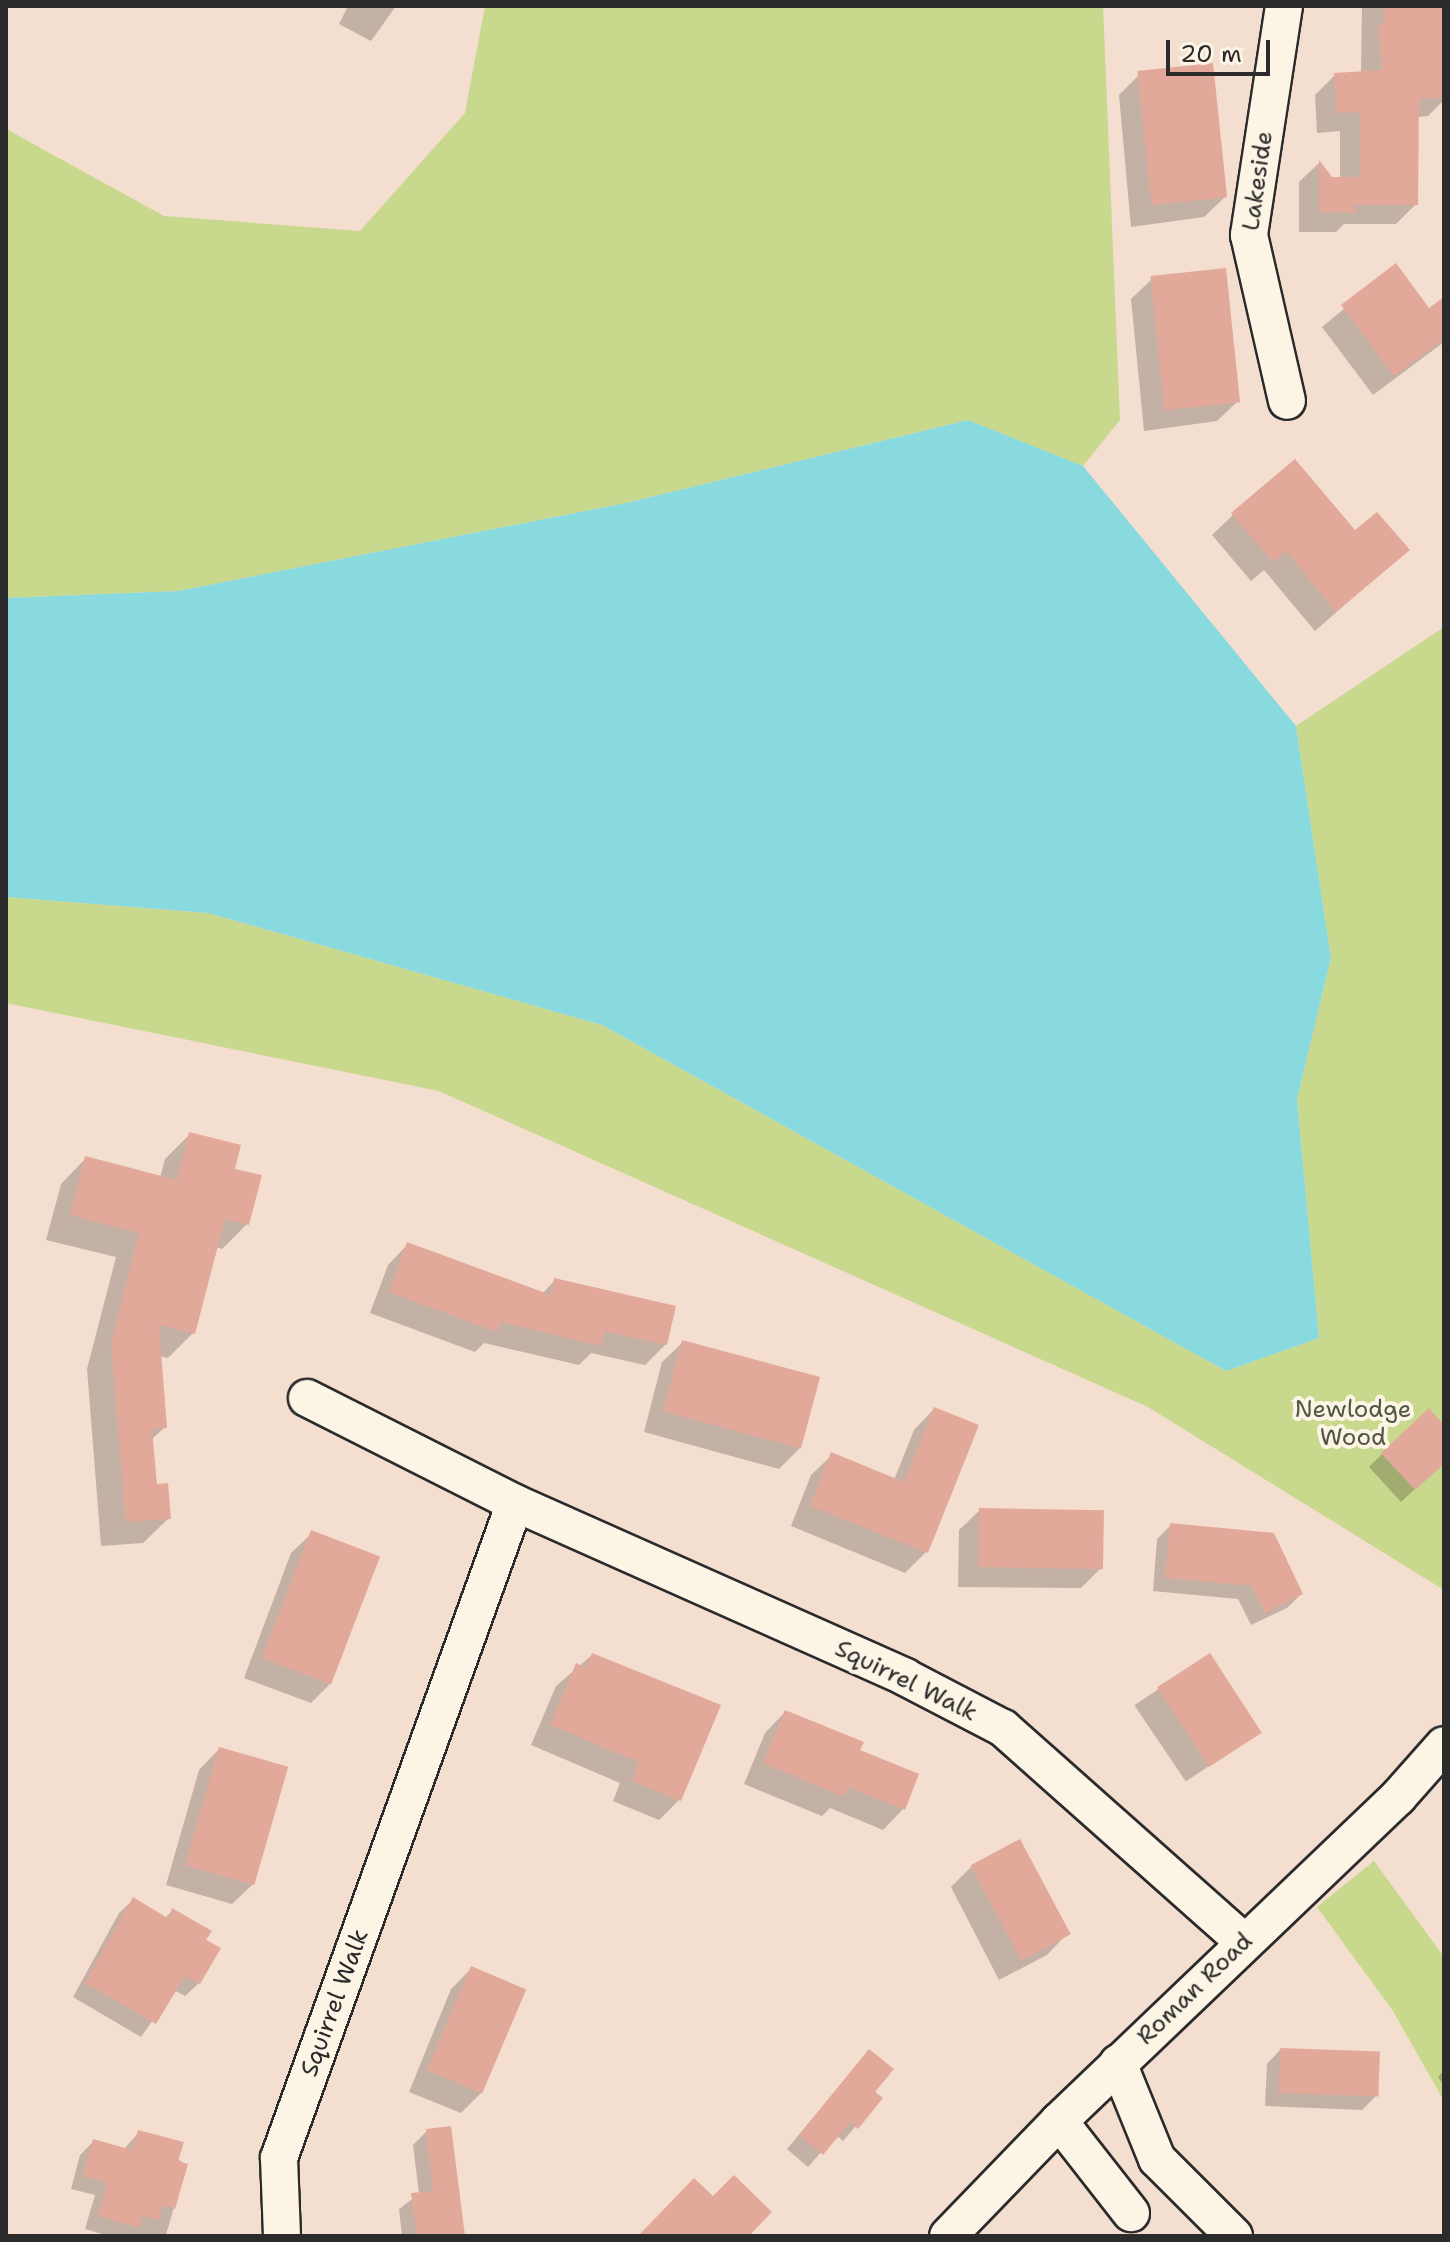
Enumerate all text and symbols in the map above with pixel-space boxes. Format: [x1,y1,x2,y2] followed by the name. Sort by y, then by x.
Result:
[1170,24,1274,74] scale bar
[1180,38,1242,70] text: 20 m
[1237,129,1279,233] street label: Lakeside
[1295,1396,1411,1452] park label: Newlodge Wood
[830,1634,982,1728] street label: Squirrel Walk
[295,1925,375,2081] street label: Squirrel Walk
[1131,1927,1259,2051] street label: Roman Road

